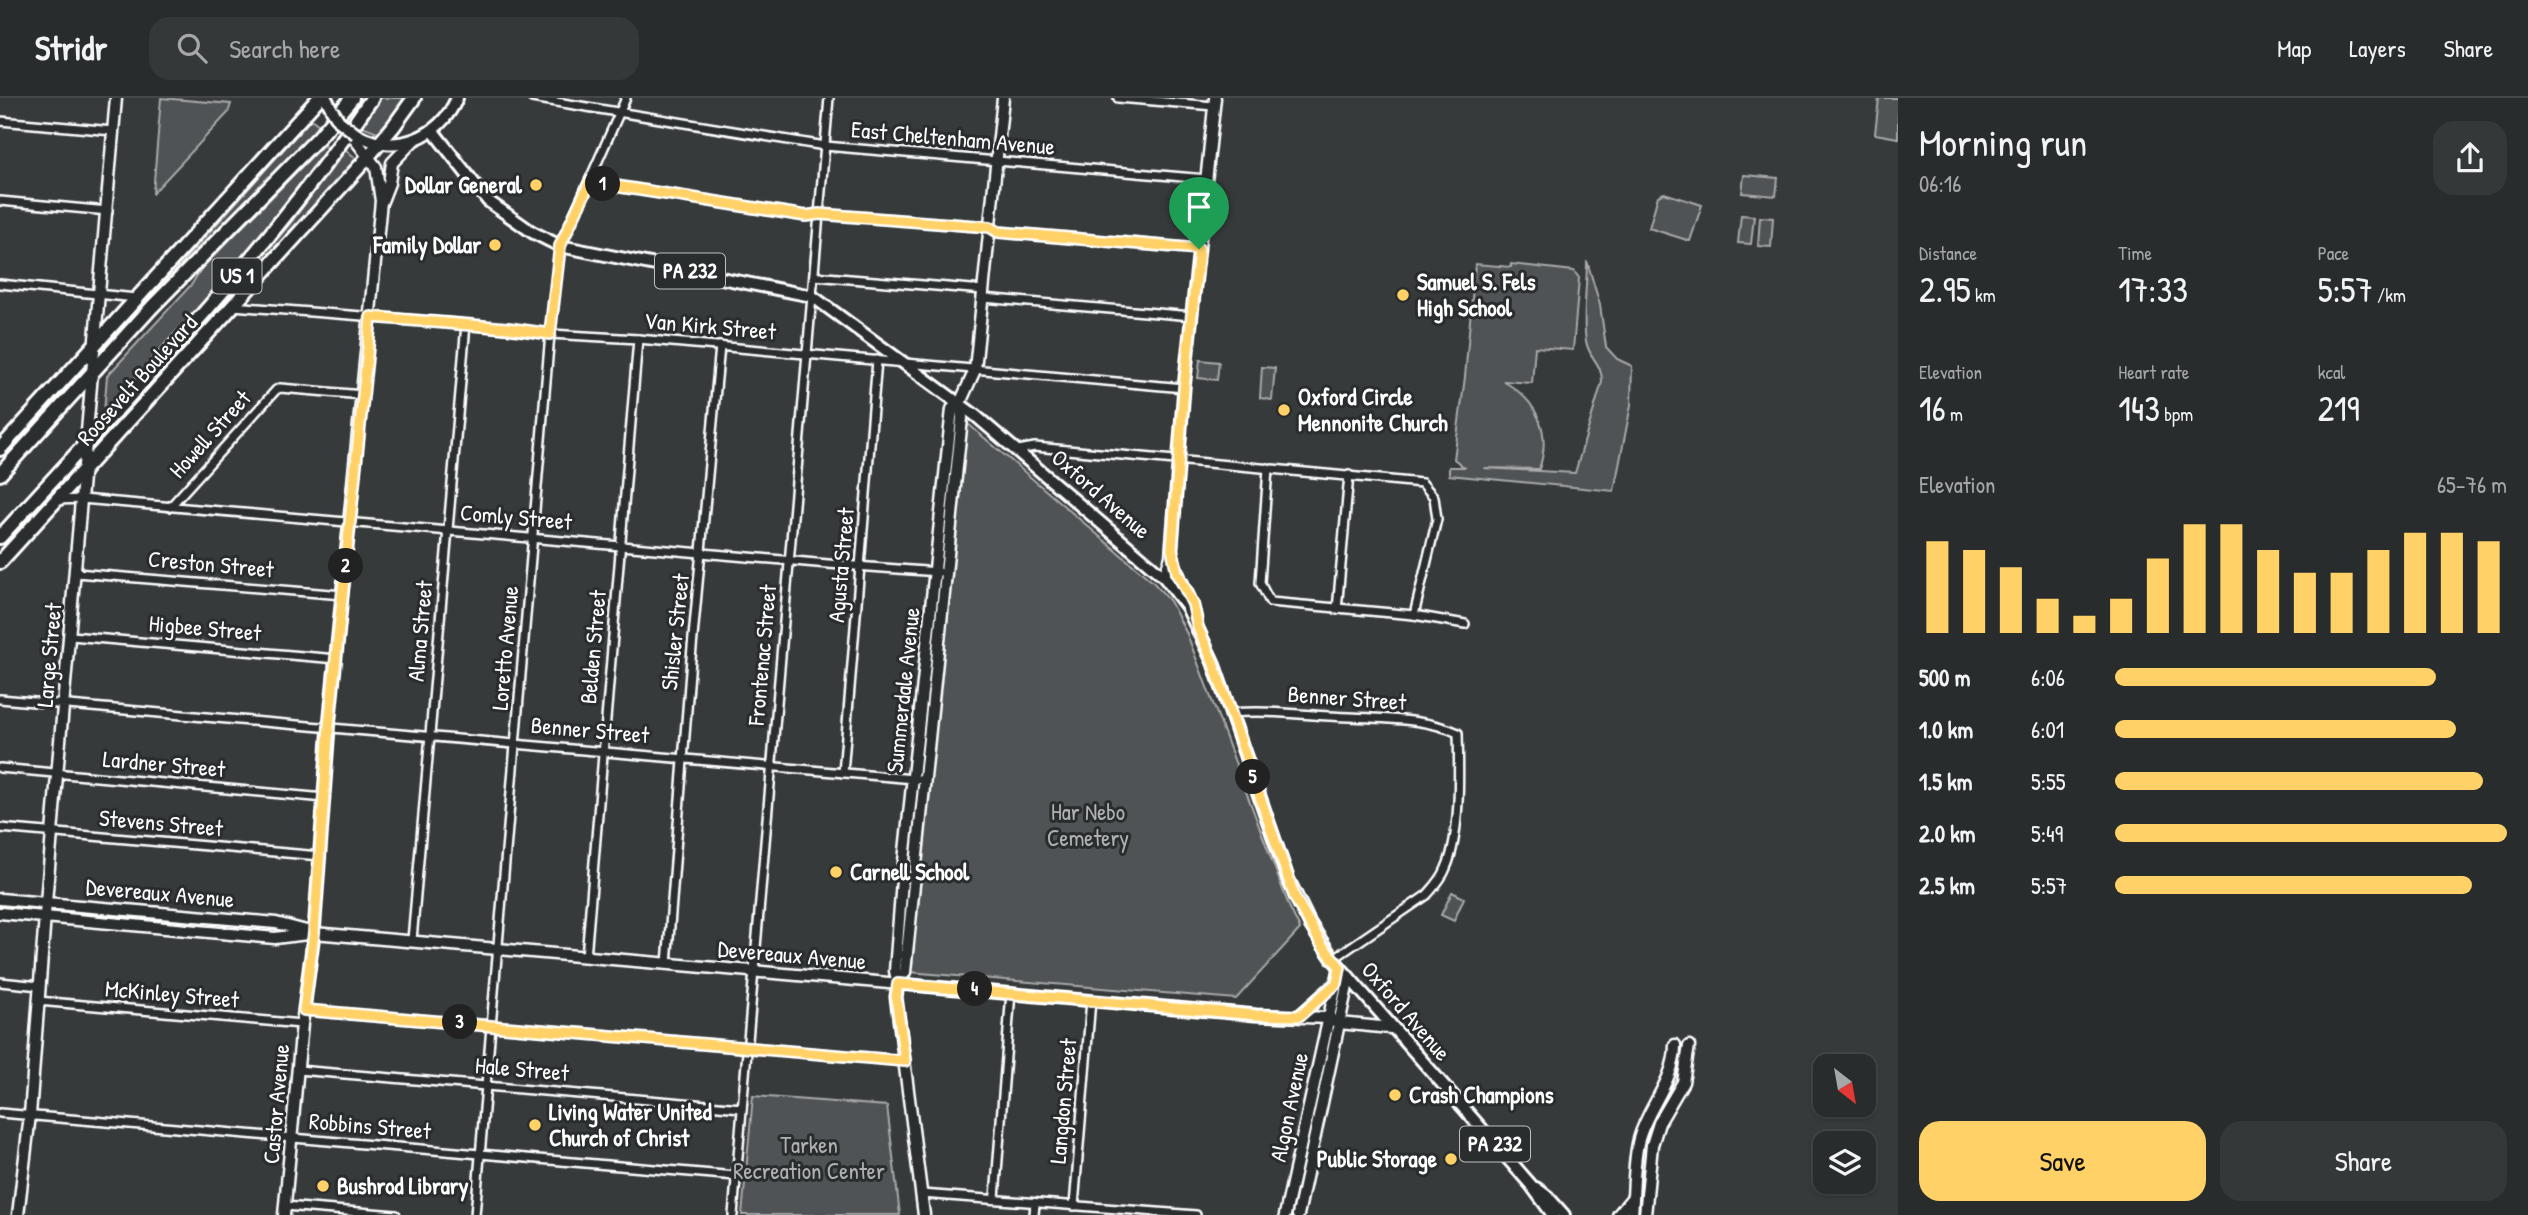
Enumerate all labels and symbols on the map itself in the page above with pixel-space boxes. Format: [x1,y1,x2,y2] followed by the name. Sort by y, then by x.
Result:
[850,113,1056,162] street label: East Cheltenham Avenue
[586,166,620,202] pin: 1
[405,169,523,200] place label: Dollar General
[528,177,544,193] marker: Dollar General
[1169,177,1229,249] pin
[372,229,481,261] place label: Family Dollar
[487,237,503,253] marker: Family Dollar
[655,254,725,288] road number: PA 232
[212,258,262,294] road number: US 1
[1417,266,1536,324] place label: Samuel S. Fels High School
[1395,287,1411,303] marker: Samuel S. Fels High School
[643,304,778,347] street label: Van Kirk Street
[70,308,204,452] street label: Roosevelt Boulevard
[1298,381,1448,438] place label: Oxford Circle Mennonite Church
[162,382,258,484] street label: Howell Street
[1276,402,1292,418] marker: Oxford Circle Mennonite Church
[1045,442,1158,545] street label: Oxford Avenue
[459,496,574,537] street label: Comly Street
[820,505,861,624] street label: Agusta Street
[147,543,276,585] street label: Creston Street
[328,548,364,584] pin: 2
[653,571,696,692] street label: Shisler Street
[400,578,439,683] street label: Alma Street
[740,582,783,728] street label: Frontenac Street
[484,585,525,711] street label: Loretto Avenue
[572,588,613,705] street label: Belden Street
[29,600,69,708] street label: Large Street
[878,606,927,774] street label: Summerdale Avenue
[148,607,264,648] street label: Higbee Street
[1287,678,1408,717] street label: Benner Street
[530,709,651,750] street label: Benner Street
[102,743,228,784] street label: Lardner Street
[1236,760,1270,794] pin: 5
[1047,796,1129,853] park label: Har Nebo Cemetery
[98,802,225,843] street label: Stevens Street
[850,856,970,887] place label: Carnell School
[828,864,844,880] marker: Carnell School
[85,871,235,914] street label: Devereaux Avenue
[717,933,867,976] street label: Devereaux Avenue
[1355,954,1458,1067] street label: Oxford Avenue
[104,972,241,1015] street label: McKinley Street
[958,972,992,1006] pin: 4
[442,1004,477,1040] pin: 3
[1042,1036,1084,1165] street label: Langdon Street
[255,1043,296,1165] street label: Castor Avenue
[474,1049,571,1088] street label: Hale Street
[1262,1049,1315,1164] street label: Algon Avenue
[1813,1054,1876,1116] north arrow
[1409,1079,1554,1111] place label: Crash Champions
[1387,1087,1403,1103] marker: Crash Champions
[549,1096,712,1153] place label: Living Water United Church of Christ
[308,1105,433,1146] street label: Robbins Street
[527,1117,543,1133] marker: Living Water United Church of Christ
[1460,1126,1530,1162] road number: PA 232
[733,1129,885,1186] park label: Tarken Recreation Center
[1317,1143,1438,1175] place label: Public Storage
[1443,1151,1459,1167] marker: Public Storage
[337,1170,469,1202] place label: Bushrod Library
[315,1178,331,1194] marker: Bushrod Library

